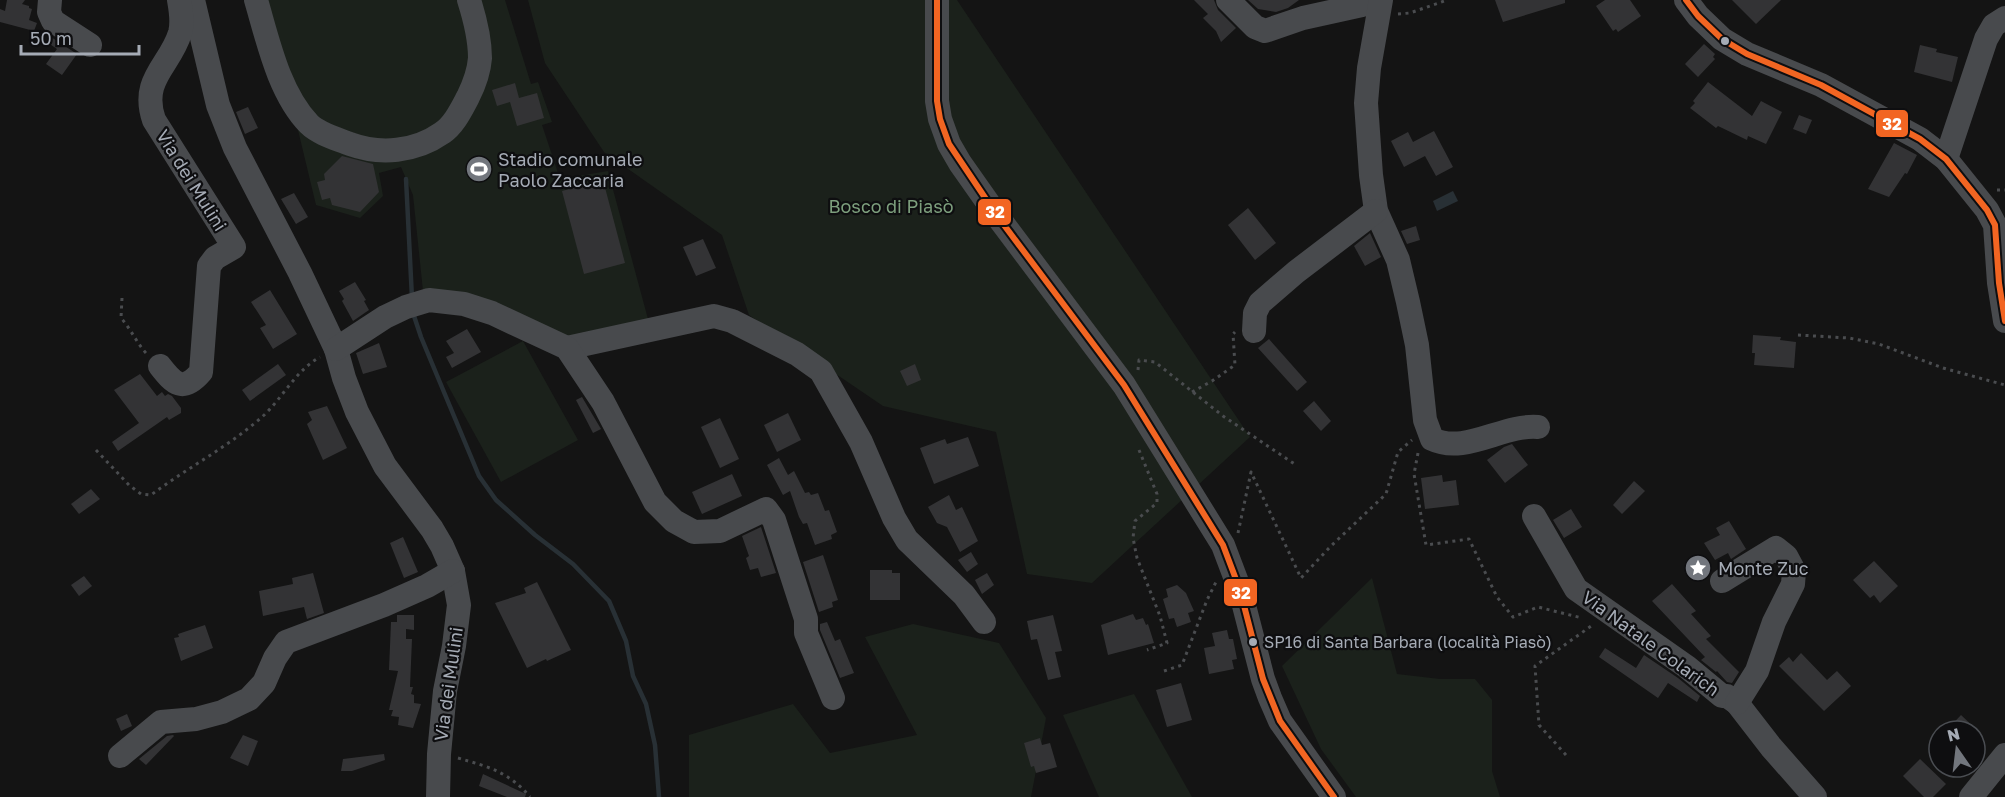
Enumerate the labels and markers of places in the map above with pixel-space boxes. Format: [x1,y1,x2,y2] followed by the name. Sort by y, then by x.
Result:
[1719,35,1731,47] unlabelled marker
[498,148,642,191] place label: Stadio comunale Paolo Zaccaria
[464,154,494,184] sports icon: Stadio comunale Paolo Zaccaria
[1683,553,1713,583] place icon: Monte Zuc
[1718,557,1809,579] place label: Monte Zuc
[1264,632,1552,652] place label: SP16 di Santa Barbara (località Piasò)
[1247,636,1259,648] marker: SP16 di Santa Barbara (località Piasò)

